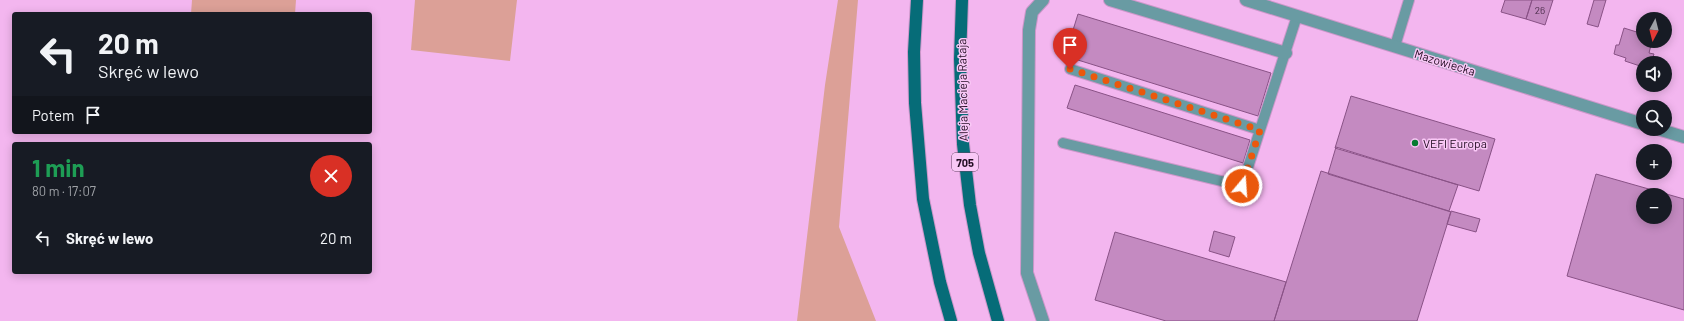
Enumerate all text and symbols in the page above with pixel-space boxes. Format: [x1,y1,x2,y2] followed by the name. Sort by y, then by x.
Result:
[1535,4,1545,16] house number: 26
[1636,12,1672,48] north arrow
[1636,12,1672,224] map controls
[98,26,159,60] text: 20 m
[32,28,84,80] icon: left
[1053,28,1087,69] pin
[1059,34,1081,56] icon: arrive
[954,38,970,142] street label: Aleja Macieja Rataja
[1413,46,1477,78] street label: Mazowiecka
[1636,56,1672,92] button: sound
[98,60,199,82] text: Skręć w lewo
[1636,100,1672,136] button: search
[82,104,104,126] icon: arrive
[32,106,74,124] text: Potem
[1423,136,1487,150] place label: VEFI Europa
[1410,138,1420,148] marker: VEFI Europa
[1636,144,1672,180] button: +
[32,153,85,182] text: 1 min
[952,153,978,171] road number: 705
[310,155,352,197] button: close
[1221,165,1263,207] position arrow
[32,183,96,199] text: 80 m · 17:07
[1636,188,1672,224] button: −
[32,227,54,249] icon: left
[66,229,153,247] text: Skręć w lewo
[320,229,352,247] text: 20 m

